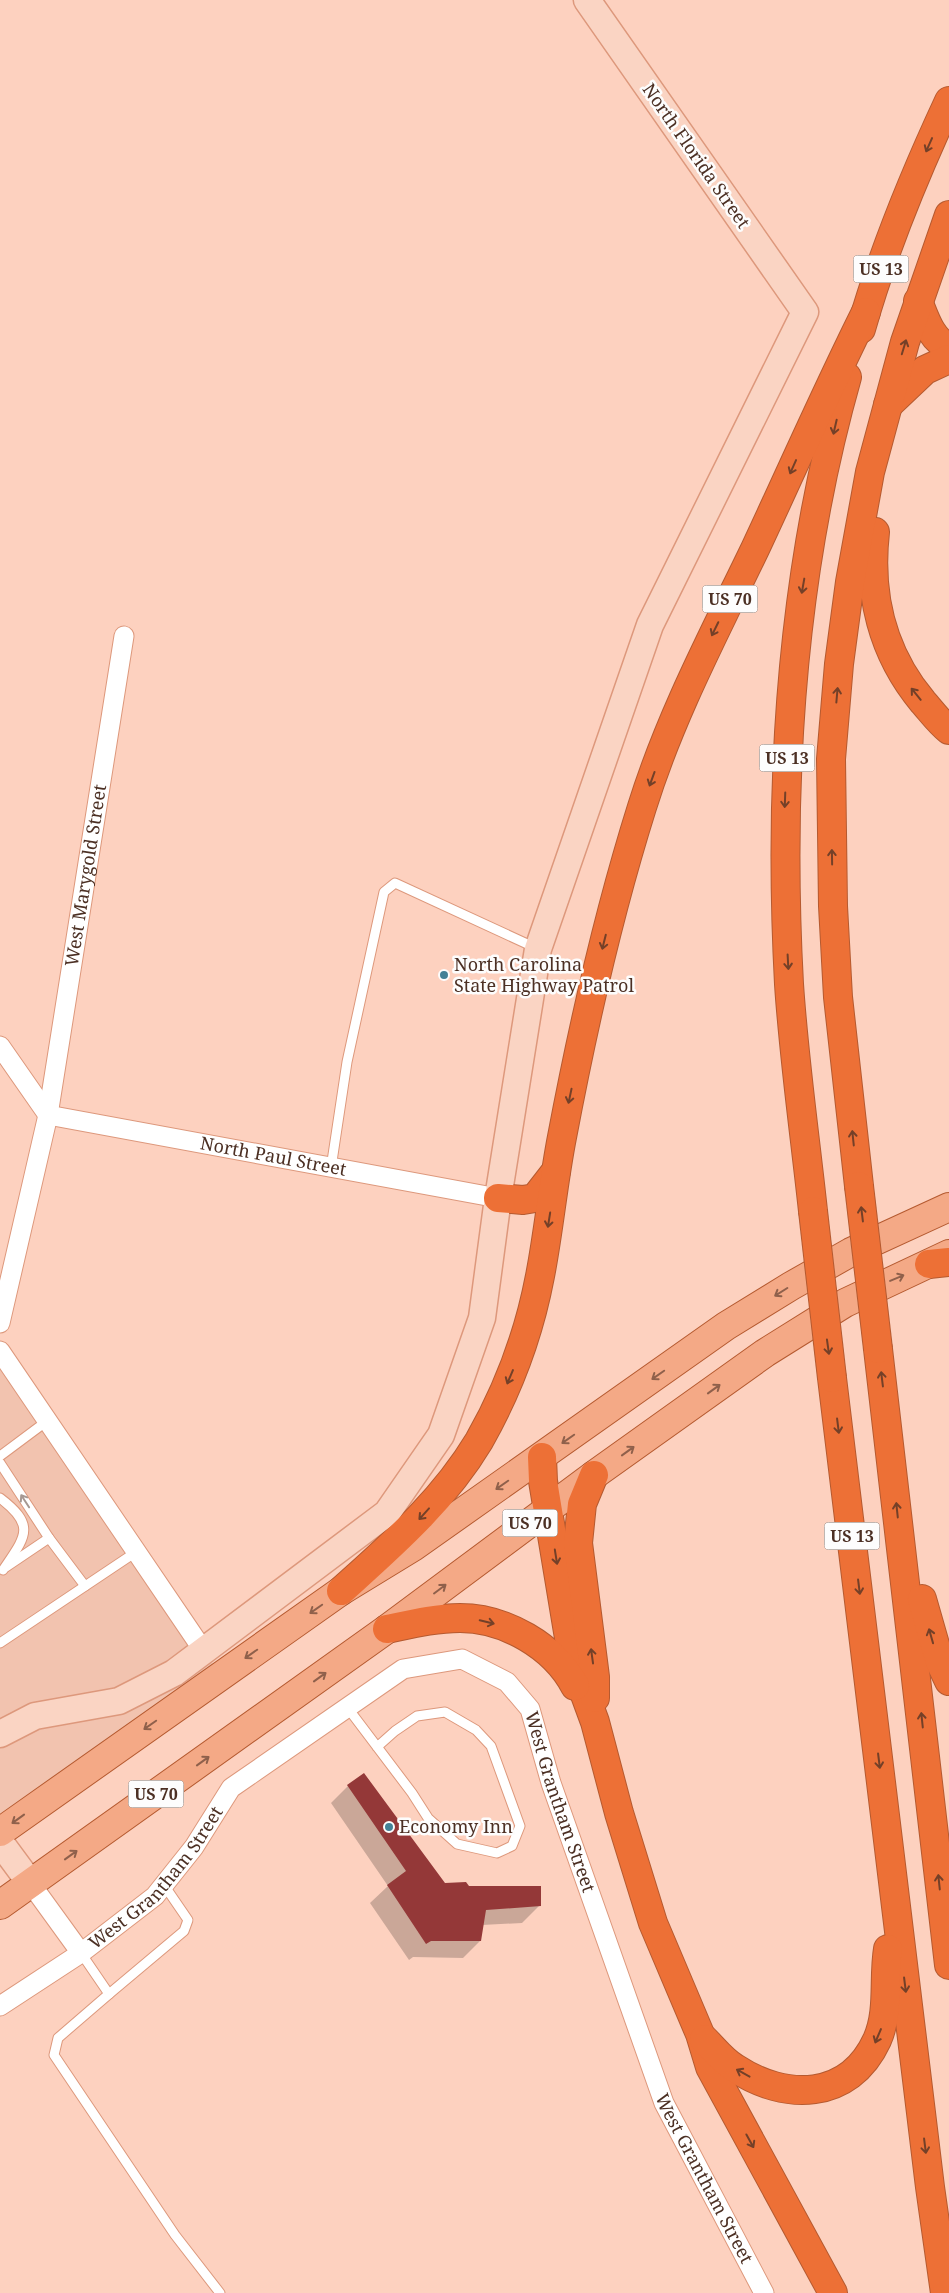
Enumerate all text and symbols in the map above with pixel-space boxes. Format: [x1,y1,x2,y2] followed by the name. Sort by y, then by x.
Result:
[638,78,756,233] street label: North Florida Street
[923,138,933,153] one-way arrow
[854,255,908,282] road number: US 13
[899,339,909,355] one-way arrow
[830,418,839,434] one-way arrow
[787,459,797,474] one-way arrow
[798,578,808,594] one-way arrow
[702,586,758,612] road number: US 70
[710,621,719,636] one-way arrow
[832,687,842,703] one-way arrow
[911,688,922,701] one-way arrow
[760,744,814,771] road number: US 13
[647,771,656,786] one-way arrow
[59,783,111,968] street label: West Marygold Street
[780,792,790,808] one-way arrow
[828,849,837,865] one-way arrow
[599,933,608,949] one-way arrow
[454,952,634,997] place label: North Carolina State Highway Patrol
[784,954,793,970] one-way arrow
[438,969,450,981] marker: North Carolina State Highway Patrol
[565,1088,574,1104] one-way arrow
[198,1130,348,1181] street label: North Paul Street
[848,1130,858,1146] one-way arrow
[857,1206,867,1222] one-way arrow
[543,1211,553,1227] one-way arrow
[889,1272,904,1282] one-way arrow
[774,1288,788,1298] one-way arrow
[823,1338,833,1354] one-way arrow
[505,1369,514,1384] one-way arrow
[651,1370,665,1380] one-way arrow
[877,1371,887,1387] one-way arrow
[707,1384,721,1394] one-way arrow
[833,1418,843,1434] one-way arrow
[561,1434,575,1444] one-way arrow
[620,1446,634,1456] one-way arrow
[495,1480,509,1490] one-way arrow
[19,1494,29,1508] one-way arrow
[892,1503,902,1519] one-way arrow
[418,1507,430,1520] one-way arrow
[502,1510,558,1536] road number: US 70
[824,1522,880,1550] road number: US 13
[551,1549,561,1565] one-way arrow
[854,1579,864,1595] one-way arrow
[433,1584,447,1594] one-way arrow
[309,1604,323,1614] one-way arrow
[479,1618,495,1627] one-way arrow
[926,1628,936,1644] one-way arrow
[245,1649,259,1659] one-way arrow
[587,1649,597,1665] one-way arrow
[313,1672,327,1682] one-way arrow
[520,1708,602,1895] street label: West Grantham Street
[917,1713,927,1729] one-way arrow
[143,1720,157,1730] one-way arrow
[874,1753,884,1769] one-way arrow
[196,1756,210,1766] one-way arrow
[128,1780,184,1808] road number: US 70
[83,1801,228,1954] street label: West Grantham Street
[11,1814,25,1824] one-way arrow
[399,1814,513,1838] place label: Economy Inn
[383,1821,395,1833] marker: Economy Inn
[64,1850,78,1860] one-way arrow
[934,1874,944,1890] one-way arrow
[900,1976,910,1992] one-way arrow
[872,2028,882,2043] one-way arrow
[735,2068,750,2078] one-way arrow
[651,2090,759,2267] street label: West Grantham Street
[745,2134,755,2149] one-way arrow
[920,2138,930,2154] one-way arrow

